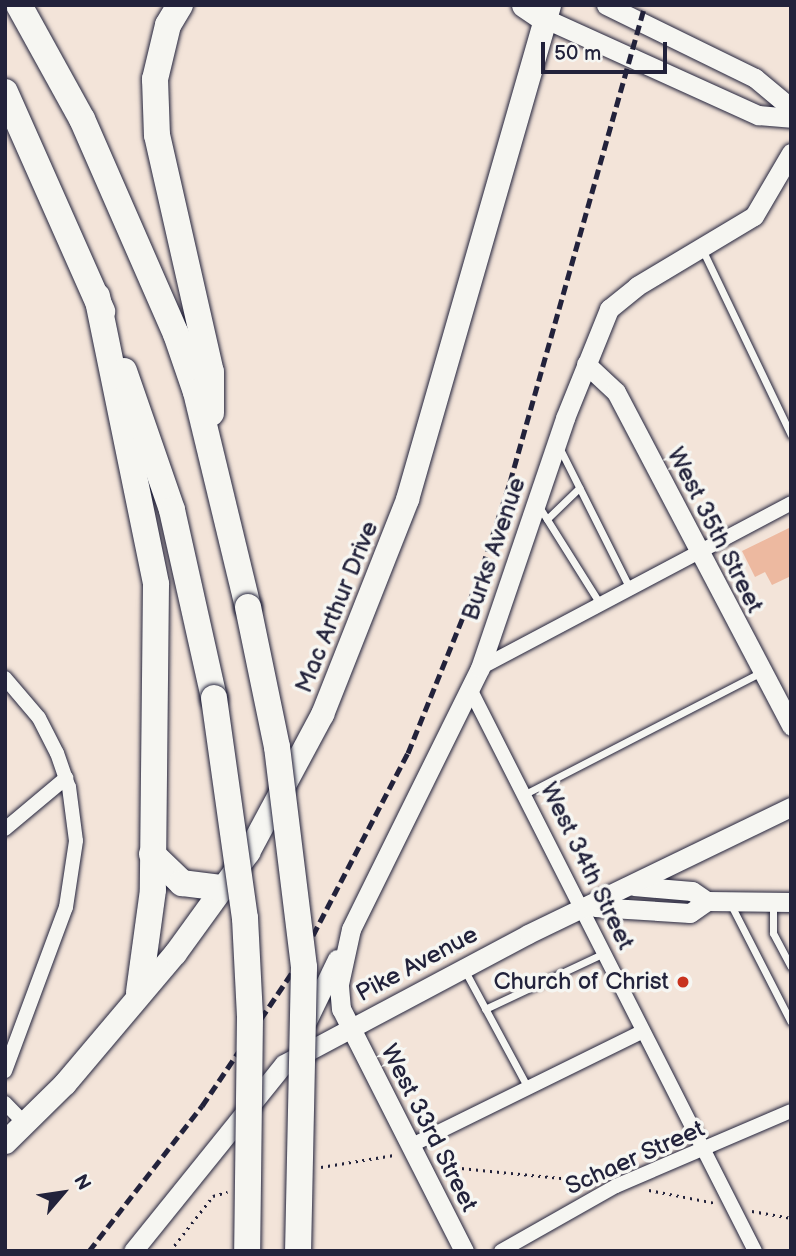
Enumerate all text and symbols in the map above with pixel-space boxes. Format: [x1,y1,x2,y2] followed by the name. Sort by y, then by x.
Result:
[544,28,670,72] scale bar
[554,41,601,66] text: 50 m
[661,442,769,618] street label: West 35th Street
[456,474,532,624] street label: Burks Avenue
[289,517,385,697] street label: Mac Arthur Drive
[534,777,640,955] street label: West 34th Street
[351,920,483,1008] street label: Pike Avenue
[493,968,669,996] place label: Church of Christ
[675,974,691,990] marker: Church of Christ
[374,1039,484,1217] street label: West 33rd Street
[561,1114,709,1202] street label: Schaer Street
[28,1158,98,1228] north arrow
[68,1171,95,1194] text: N

